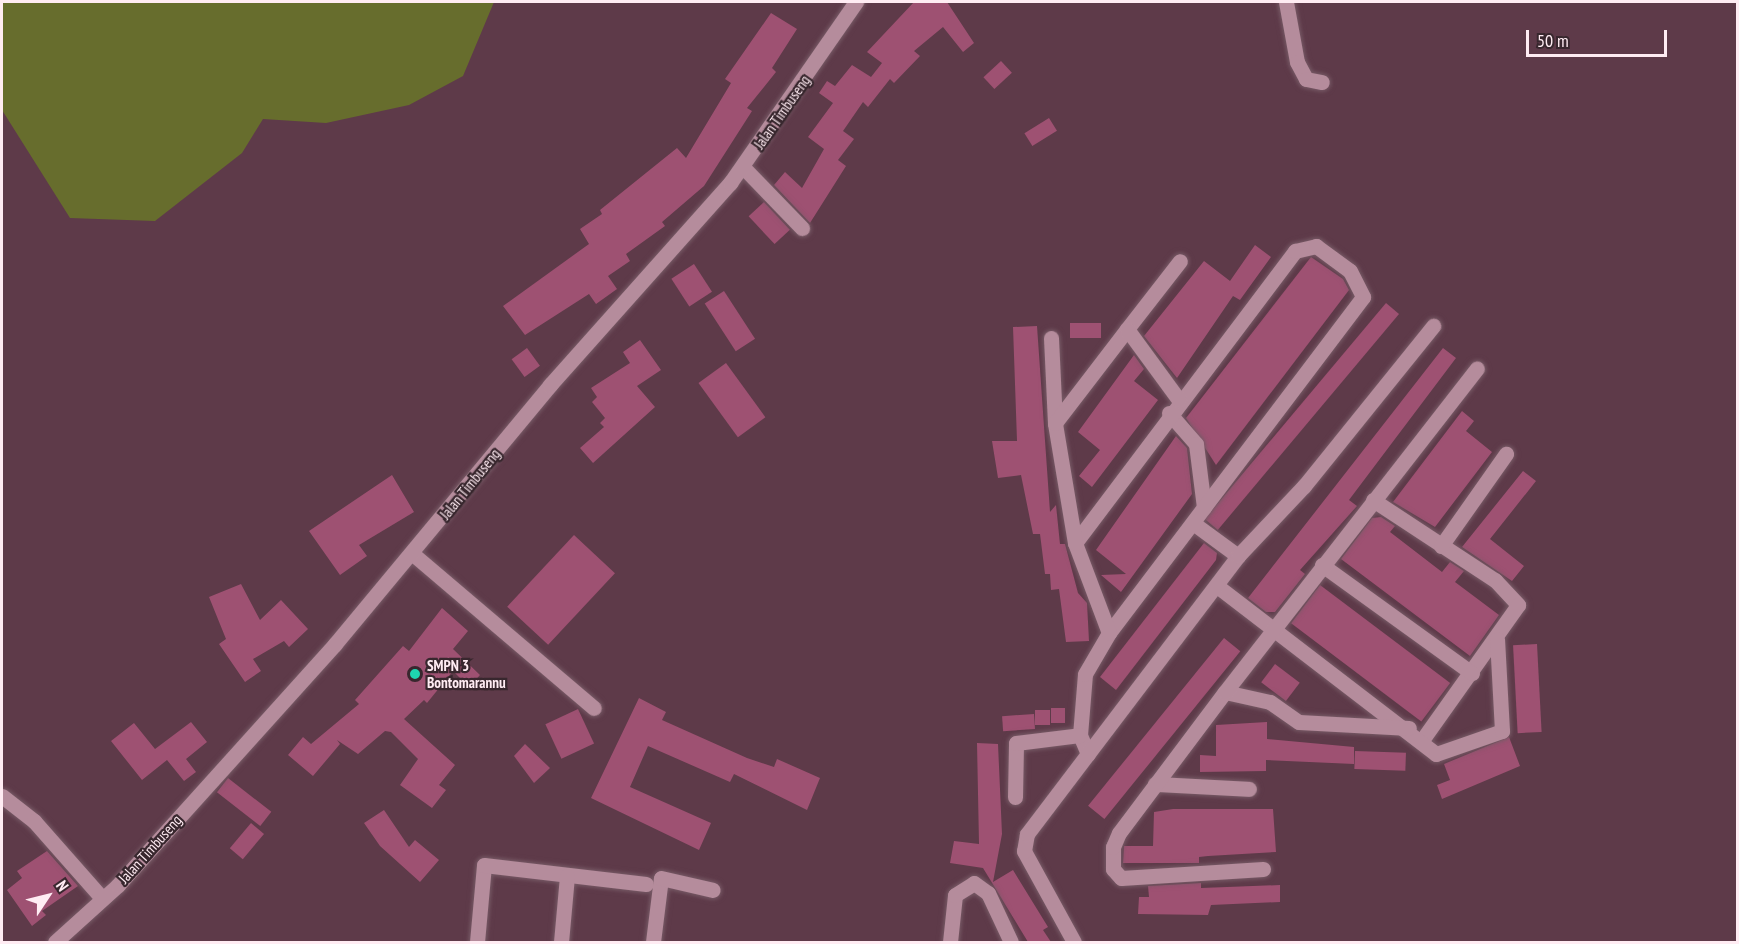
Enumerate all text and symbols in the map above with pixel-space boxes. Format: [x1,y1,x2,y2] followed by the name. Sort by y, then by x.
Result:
[1529,18,1670,56] scale bar
[1537,29,1569,52] text: 50 m
[750,72,814,152] street label: Jalan Timbuseng
[436,445,504,523] street label: Jalan Timbuseng
[427,656,506,691] place label: SMPN 3 Bontomarannu
[408,667,422,681] marker: SMPN 3 Bontomarannu
[115,811,185,887] street label: Jalan Timbuseng
[18,866,78,926] north arrow
[52,876,73,895] text: N

